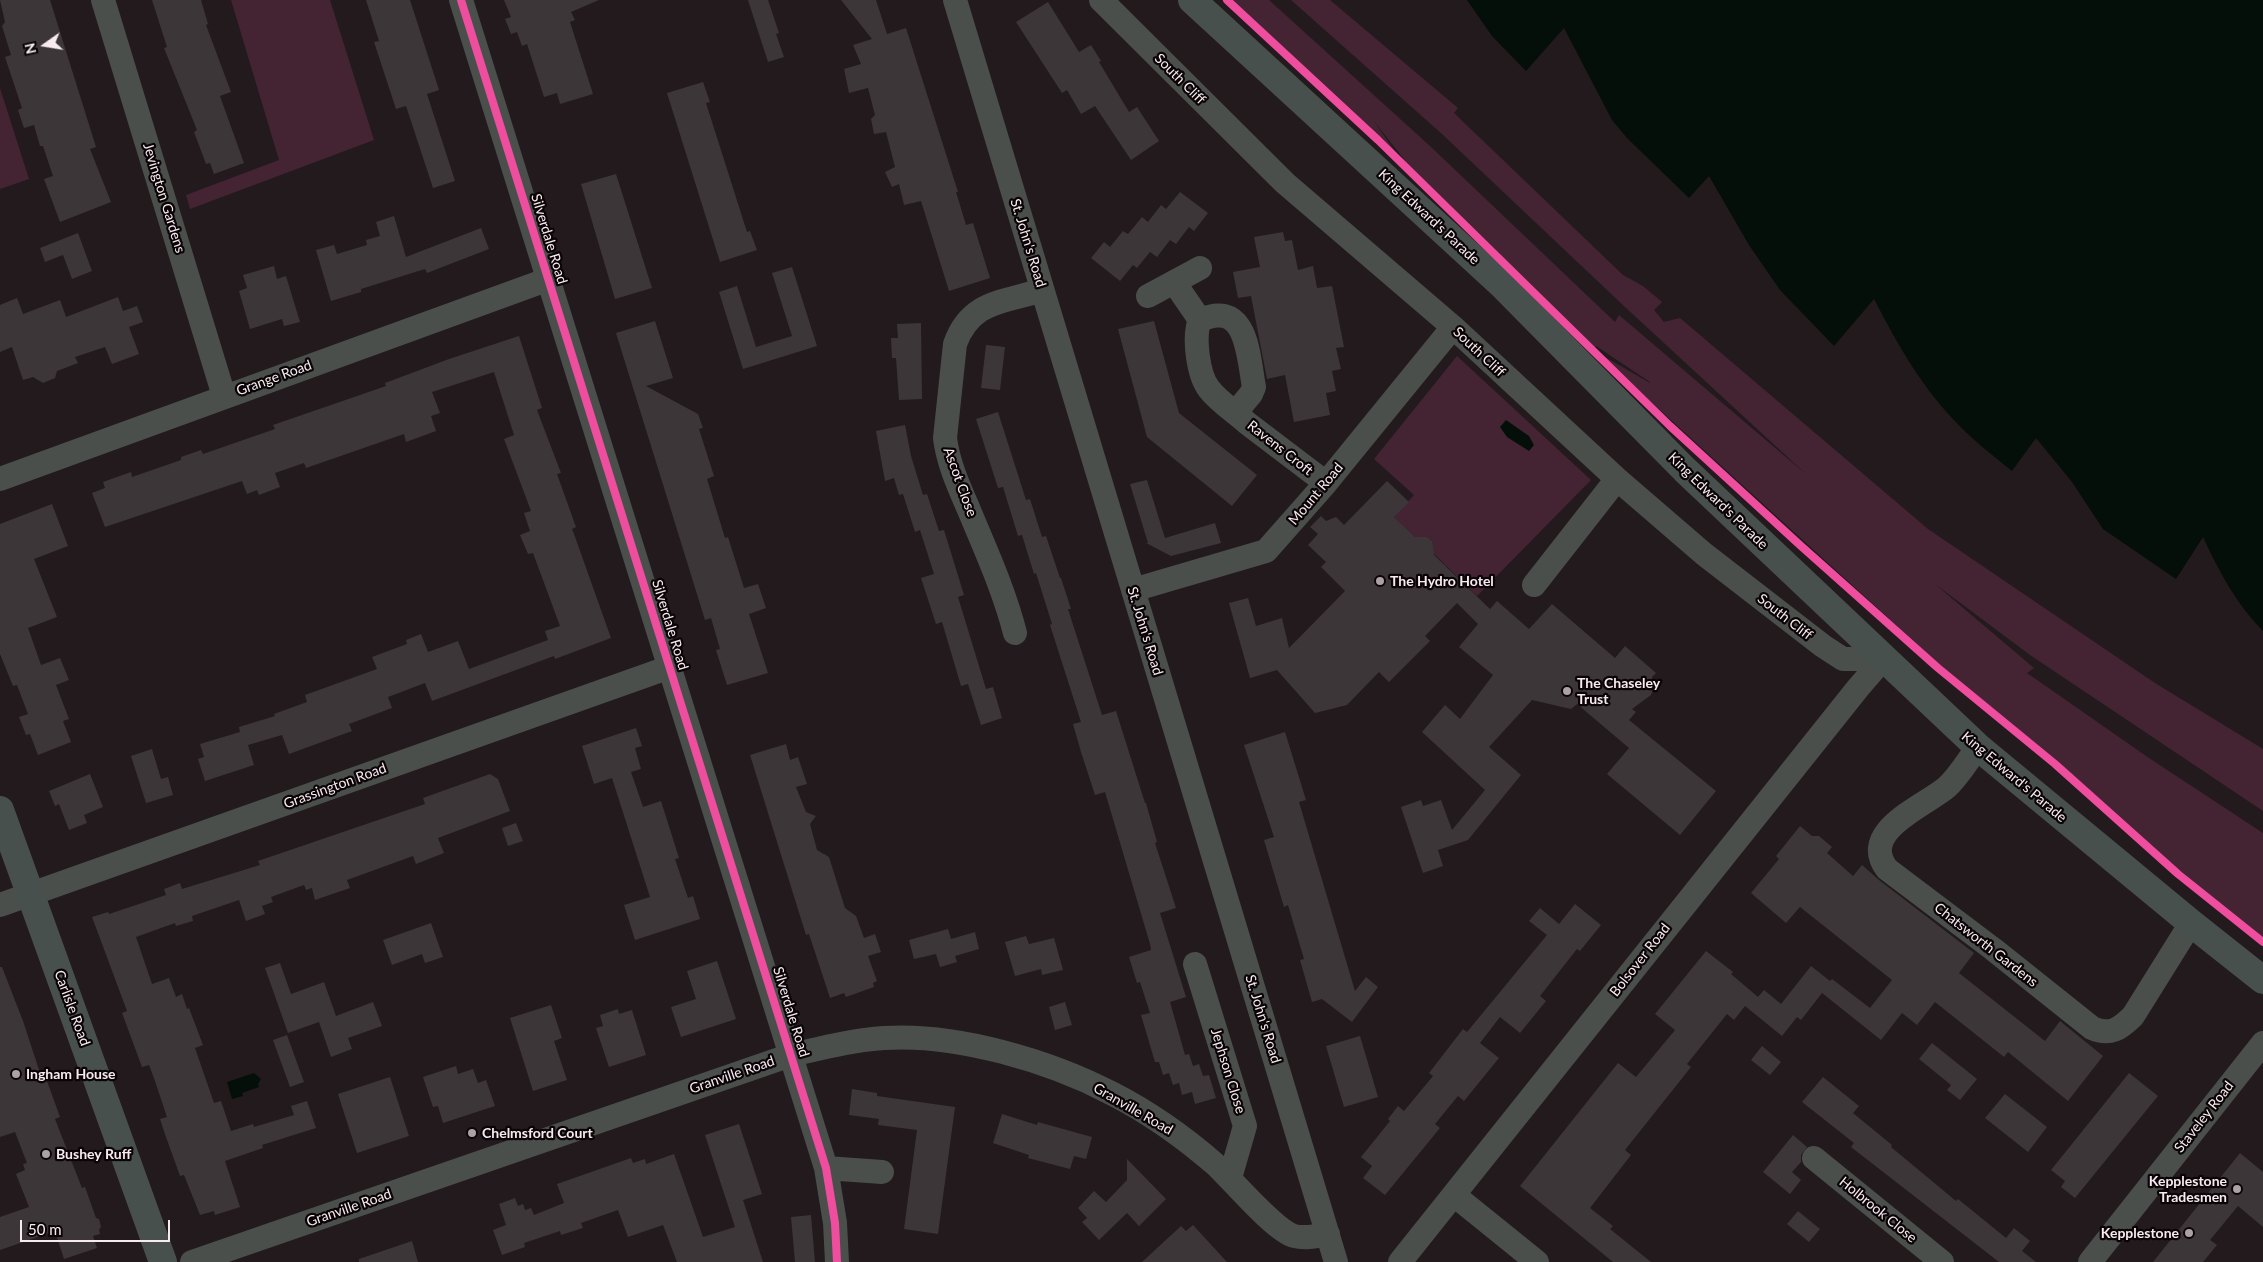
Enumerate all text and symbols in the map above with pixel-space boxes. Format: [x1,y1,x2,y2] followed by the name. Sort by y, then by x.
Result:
[20,20,70,70] north arrow
[20,41,39,56] text: N
[1151,50,1209,108] street label: South Cliff
[139,141,189,255] street label: Jevington Gardens
[1375,166,1483,268] street label: King Edward's Parade
[527,192,571,286] street label: Silverdale Road
[1007,197,1049,289] street label: St. John's Road
[1449,324,1509,380] street label: South Cliff
[234,357,314,399] street label: Grange Road
[1244,417,1316,479] street label: Ravens Croft
[940,445,980,519] street label: Ascot Close
[1665,449,1771,553] street label: King Edward's Parade
[1285,460,1347,528] street label: Mount Road
[1390,573,1494,589] place label: The Hydro Hotel
[1374,575,1386,587] marker: The Hydro Hotel
[648,578,692,672] street label: Silverdale Road
[1124,585,1166,677] street label: St. John's Road
[1754,590,1816,644] street label: South Cliff
[1577,675,1660,708] place label: The Chaseley Trust
[1561,685,1573,697] marker: The Chaseley Trust
[1958,728,2070,826] street label: King Edward's Parade
[281,760,389,812] street label: Grassington Road
[1931,899,2041,991] street label: Chatsworth Gardens
[1606,920,1674,1000] street label: Bolsover Road
[769,965,813,1059] street label: Silverdale Road
[51,968,93,1048] street label: Carlisle Road
[1242,973,1284,1065] street label: St. John's Road
[1207,1026,1249,1116] street label: Jephson Close
[687,1053,777,1097] street label: Granville Road
[26,1066,116,1082] place label: Ingham House
[10,1068,22,1080] marker: Ingham House
[2171,1078,2237,1156] street label: Staveley Road
[1090,1079,1176,1139] street label: Granville Road
[482,1125,593,1141] place label: Chelmsford Court
[466,1127,478,1139] marker: Chelmsford Court
[56,1146,131,1162] place label: Bushey Ruff
[40,1148,52,1160] marker: Bushey Ruff
[2149,1173,2227,1206] place label: Kepplestone Tradesmen
[1836,1174,1920,1246] street label: Holbrook Close
[2231,1183,2243,1195] marker: Kepplestone Tradesmen
[304,1186,394,1230] street label: Granville Road
[22,1210,172,1242] scale bar
[28,1220,62,1238] text: 50 m
[2101,1225,2179,1241] place label: Kepplestone
[2183,1227,2195,1239] marker: Kepplestone

